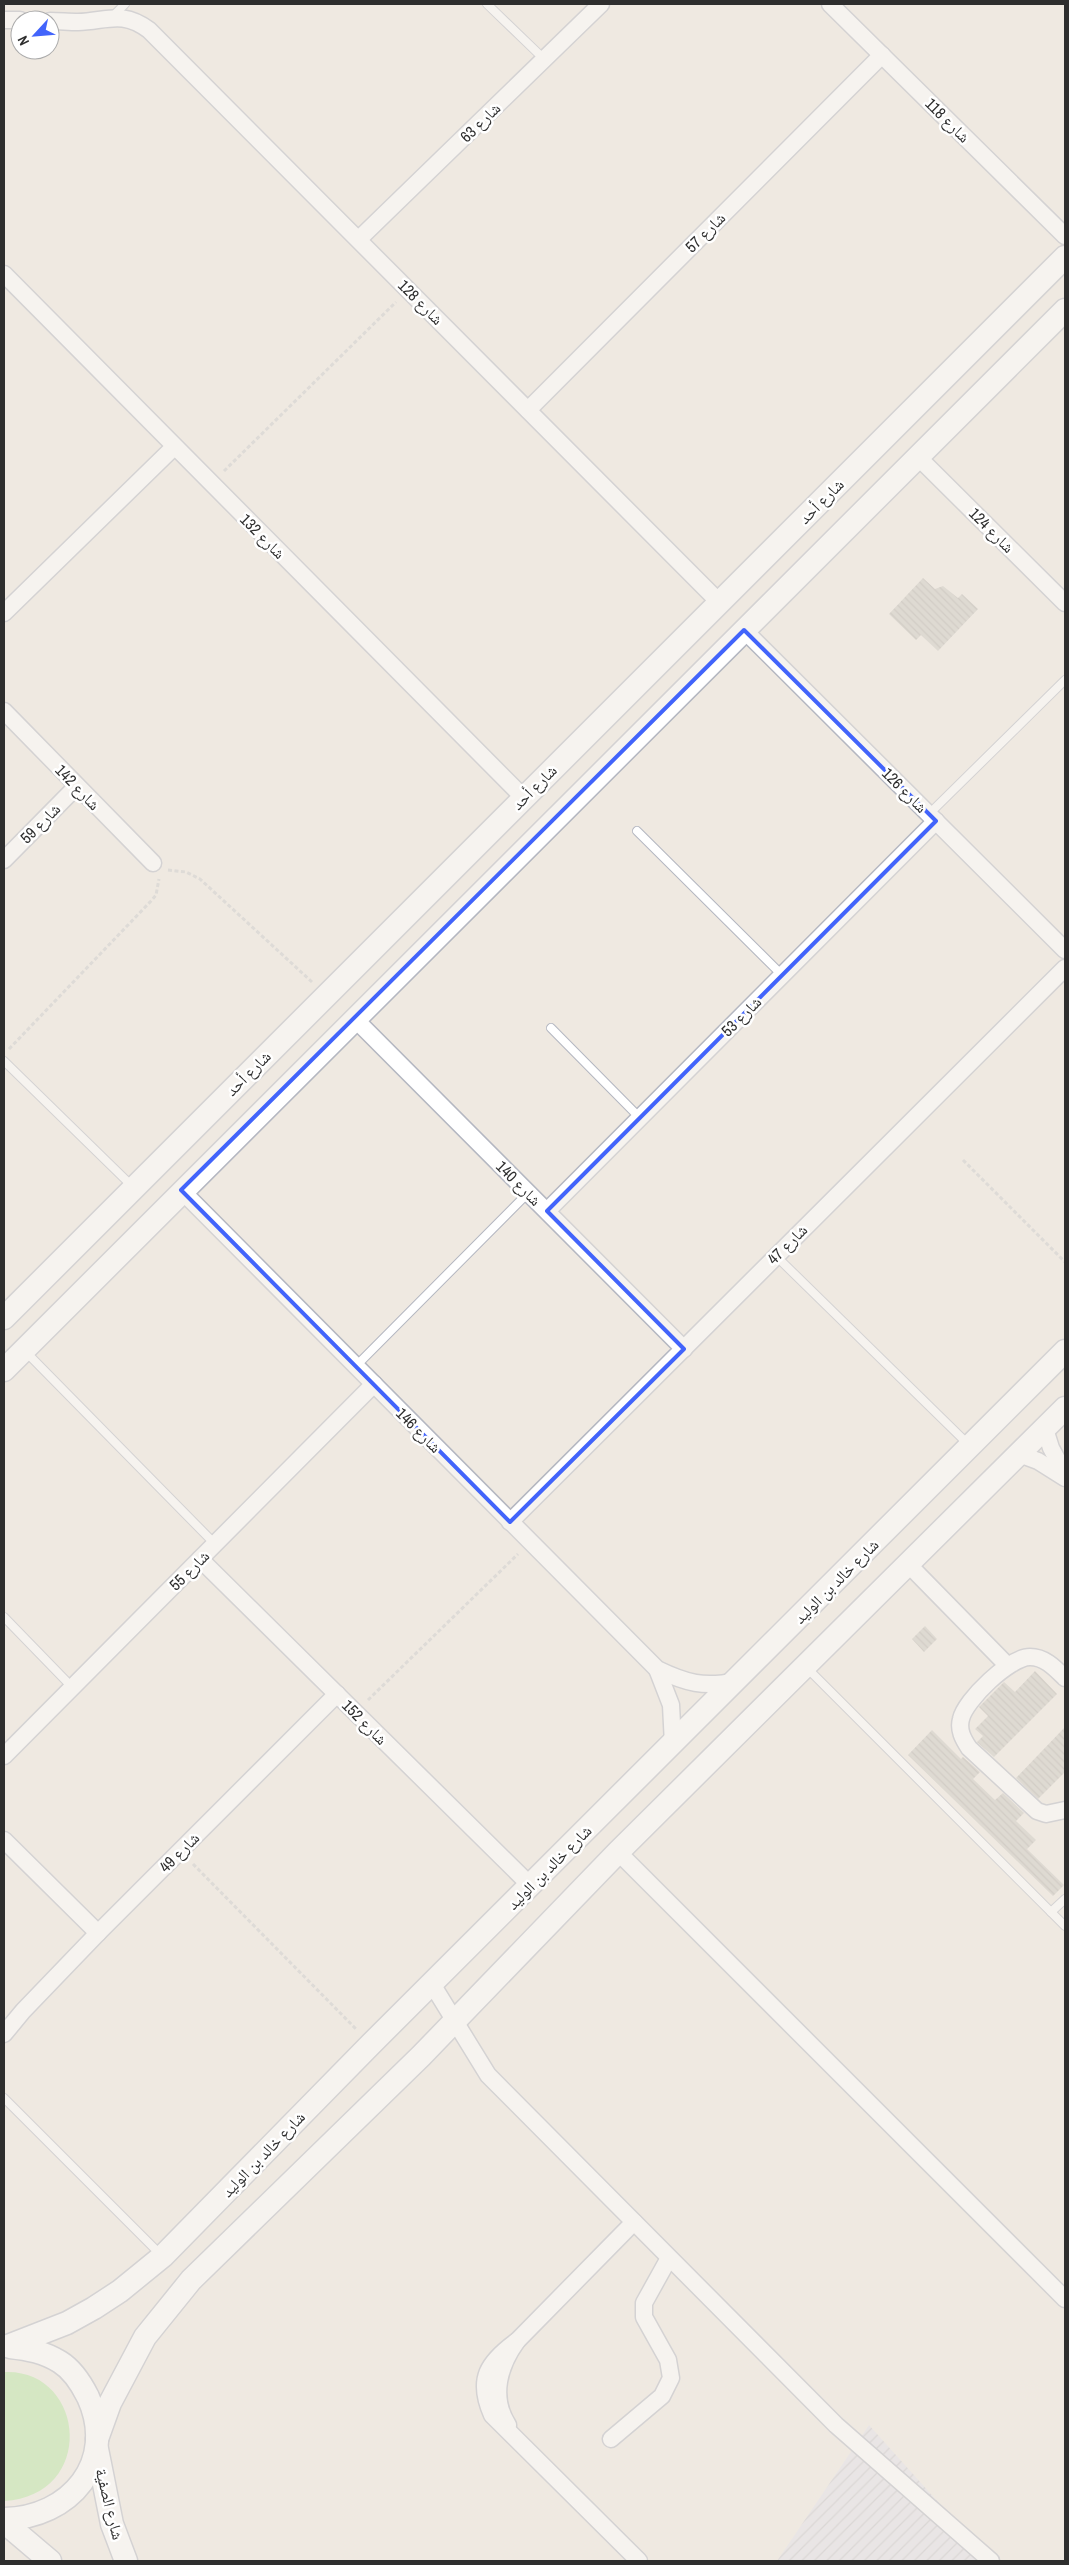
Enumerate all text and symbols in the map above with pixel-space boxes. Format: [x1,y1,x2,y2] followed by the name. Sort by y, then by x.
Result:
[10,10,60,60] north arrow
[13,33,33,48] text: N
[921,93,975,147] street label: شارع 118
[455,97,505,147] street label: شارع 63
[680,207,730,257] street label: شارع 57
[393,274,449,330] street label: شارع 128
[794,474,848,528] street label: شارع أحد
[964,502,1020,558] street label: شارع 124
[235,508,291,564] street label: شارع 132
[51,759,105,815] street label: شارع 142
[507,760,561,814] street label: شارع أحد
[877,762,933,818] street label: شارع 126
[15,798,65,848] street label: شارع 59
[716,991,766,1041] street label: شارع 53
[221,1046,275,1100] street label: شارع أحد
[491,1155,547,1211] street label: شارع 140
[762,1219,812,1269] street label: شارع 47
[391,1402,447,1458] street label: شارع 146
[789,1534,883,1628] street label: شارع خالد بن الوليد
[164,1545,214,1595] street label: شارع 55
[337,1694,393,1750] street label: شارع 152
[502,1820,596,1914] street label: شارع خالد بن الوليد
[154,1827,204,1877] street label: شارع 49
[216,2106,310,2202] street label: شارع خالد بن الوليد
[91,2466,129,2542] street label: شارع الصفية

